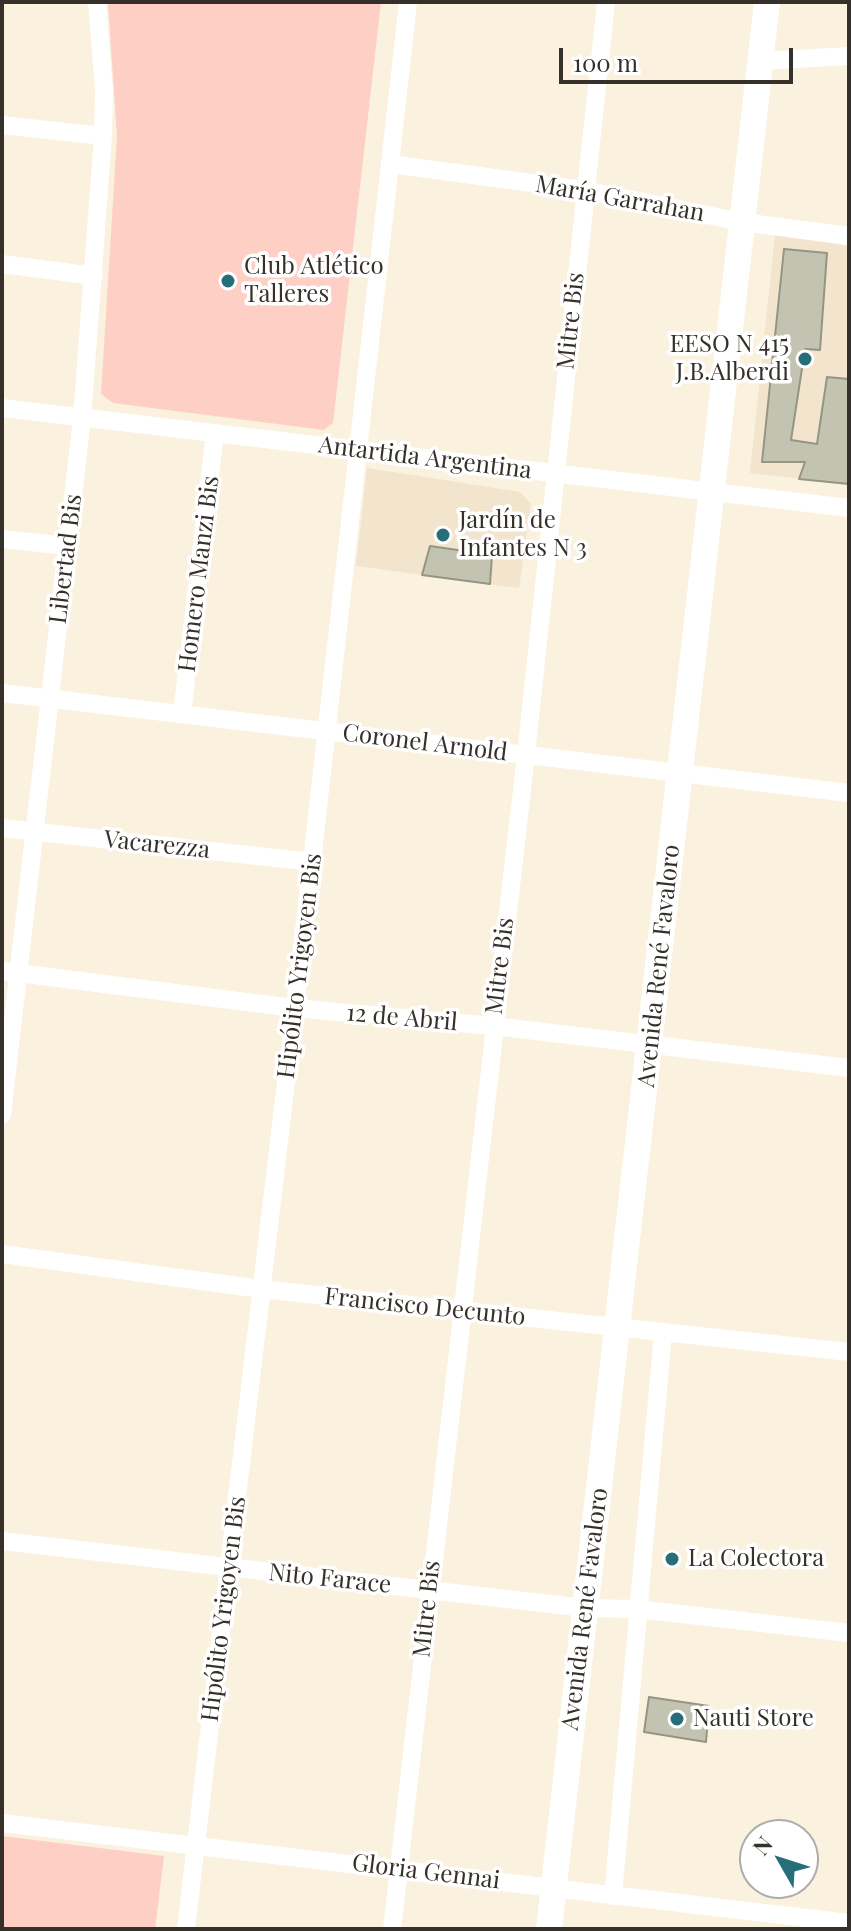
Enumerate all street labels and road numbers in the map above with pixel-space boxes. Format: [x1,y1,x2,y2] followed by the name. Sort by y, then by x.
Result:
[533,170,707,228] street label: María Garrahan
[552,271,590,371] street label: Mitre Bis
[317,431,533,485] street label: Antartida Argentina
[173,474,225,674] street label: Homero Manzi Bis
[44,493,88,625] street label: Libertad Bis
[341,719,509,767] street label: Coronel Arnold
[103,825,211,865] street label: Vacarezza
[632,843,686,1089] street label: Avenida René Favaloro
[272,852,328,1080] street label: Hipólito Yrigoyen Bis
[480,916,520,1016] street label: Mitre Bis
[345,999,459,1037] street label: 12 de Abril
[323,1282,527,1332] street label: Francisco Decunto
[556,1486,614,1732] street label: Avenida René Favaloro
[196,1495,252,1723] street label: Hipólito Yrigoyen Bis
[267,1558,393,1600] street label: Nito Farace
[408,1559,446,1659] street label: Mitre Bis
[350,1849,502,1895] street label: Gloria Gennai

